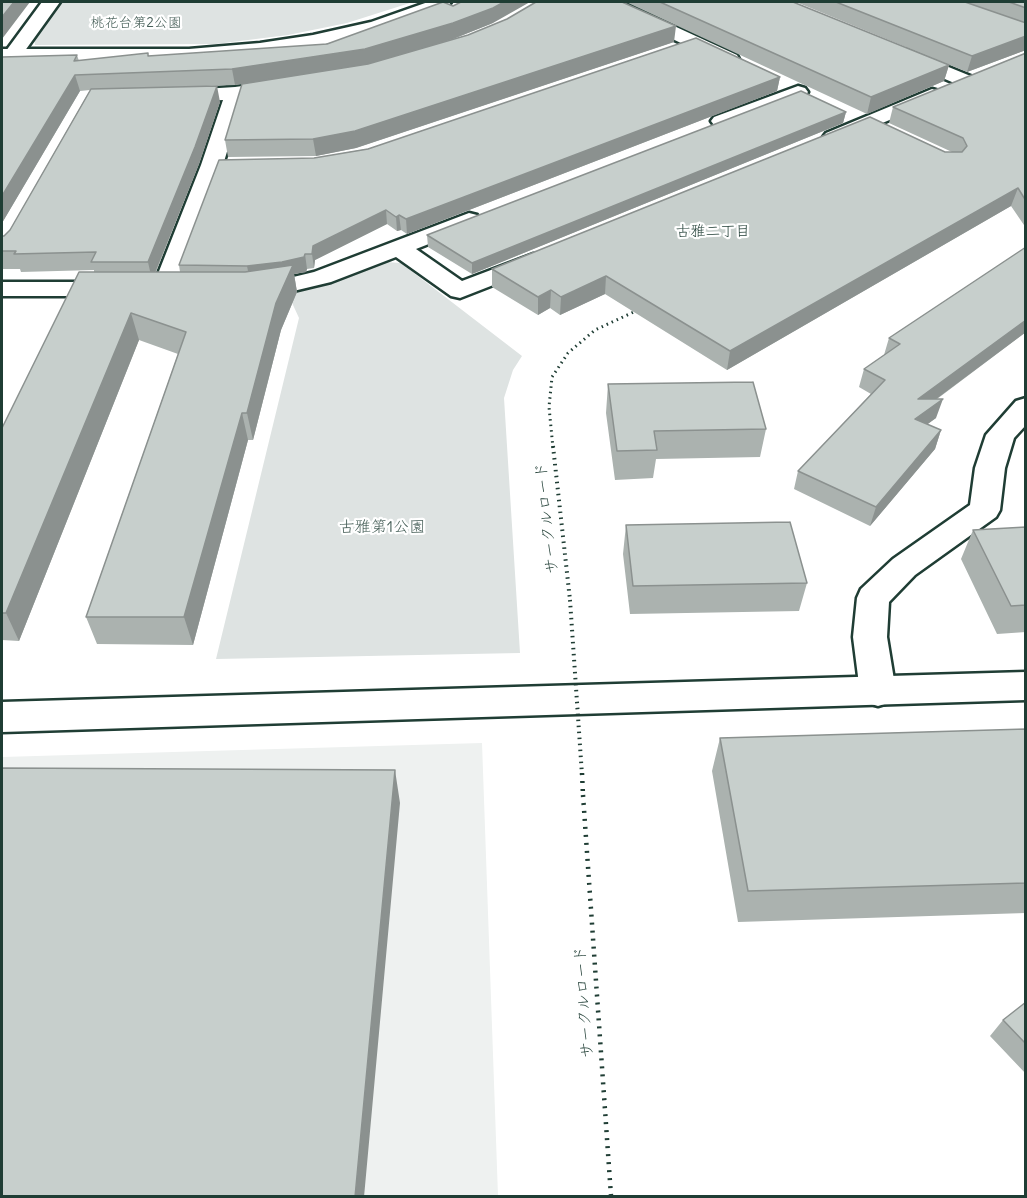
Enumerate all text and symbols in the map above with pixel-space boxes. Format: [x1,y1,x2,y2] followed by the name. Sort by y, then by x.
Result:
[90,15,182,31] park label: 桃花台第2公園
[676,223,750,241] district label: 古雅二丁目
[532,461,562,575] street label: サークルロード
[339,517,425,537] park label: 古雅第1公園
[571,945,597,1059] street label: サークルロード

